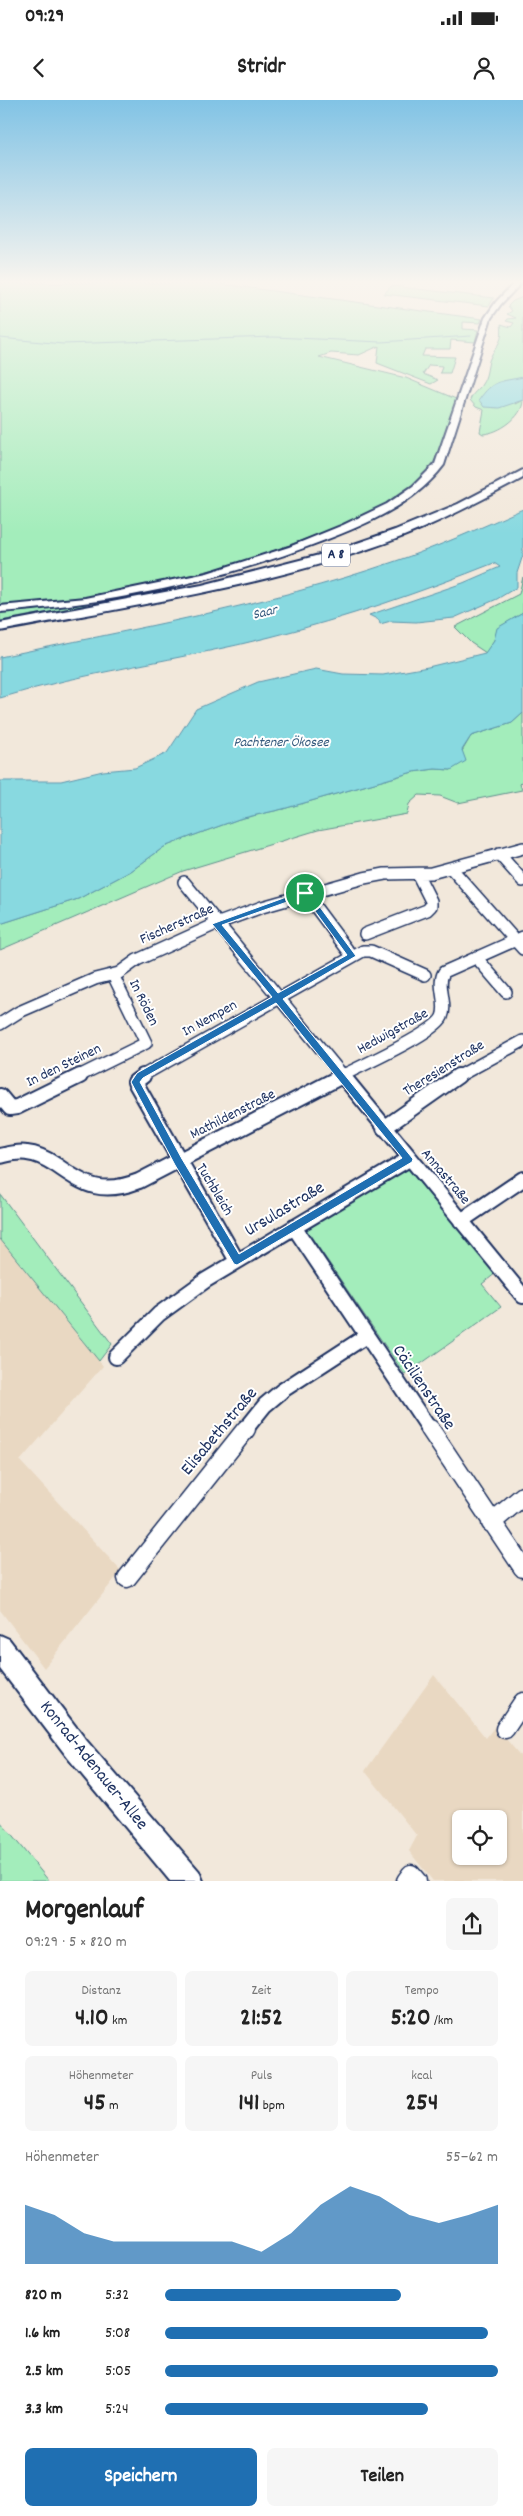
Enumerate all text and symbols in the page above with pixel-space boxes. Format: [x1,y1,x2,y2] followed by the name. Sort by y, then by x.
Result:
[25,4,64,31] text: 09:29
[237,52,286,83] text: Stridr
[25,54,53,82] icon: back
[470,54,498,82] icon: person
[322,544,350,566] road number: A 8
[251,600,281,626] water label: Saar
[233,733,329,753] water label: Pachtener Ökosee
[284,872,326,914] pin
[291,879,319,907] icon: arrive
[136,899,218,951] street label: Fischerstraße
[122,976,164,1030] street label: In Röden
[179,995,242,1043] street label: In Nempen
[353,1003,433,1061] street label: Hedwigstraße
[399,1035,489,1103] street label: Theresienstraße
[23,1038,105,1094] street label: In den Steinen
[186,1084,280,1146] street label: Mathildenstraße
[415,1144,475,1210] street label: Annastraße
[190,1160,238,1220] street label: Tuchbleich
[240,1176,330,1244] street label: Ursulastraße
[385,1340,461,1436] street label: Cäcilienstraße
[176,1382,264,1481] street label: Elisabethstraße
[33,1696,153,1836] street label: Konrad-Adenauer-Allee
[452,1810,507,1865] map controls
[452,1810,507,1865] button: locate
[25,1892,144,1932] text: Morgenlauf
[446,1898,498,1950] button: share
[25,1931,127,1954] text: 09:29 · 5 × 820 m
[82,1981,121,2001] text: Distanz
[251,1981,272,2001] text: Zeit
[405,1981,439,2001] text: Tempo
[75,2001,109,2037] text: 4.10
[240,2001,283,2037] text: 21:52
[390,2001,431,2037] text: 5:20
[109,2011,127,2031] text: km
[431,2011,453,2031] text: /km
[69,2066,134,2086] text: Höhenmeter
[251,2066,272,2086] text: Puls
[411,2066,432,2086] text: kcal
[84,2086,106,2122] text: 45
[238,2086,259,2122] text: 141
[405,2086,438,2122] text: 254
[106,2096,119,2116] text: m
[259,2096,285,2116] text: bpm
[25,2146,99,2169] text: Höhenmeter
[446,2146,498,2169] text: 55–62 m
[25,2284,62,2307] text: 820 m
[105,2284,129,2307] text: 5:32
[25,2322,60,2345] text: 1.6 km
[105,2322,130,2345] text: 5:08
[25,2360,63,2383] text: 2.5 km
[105,2360,131,2383] text: 5:05
[25,2398,63,2421] text: 3.3 km
[105,2398,129,2421] text: 5:24
[25,2448,257,2506] button: Speichern
[267,2448,498,2506] button: Teilen

